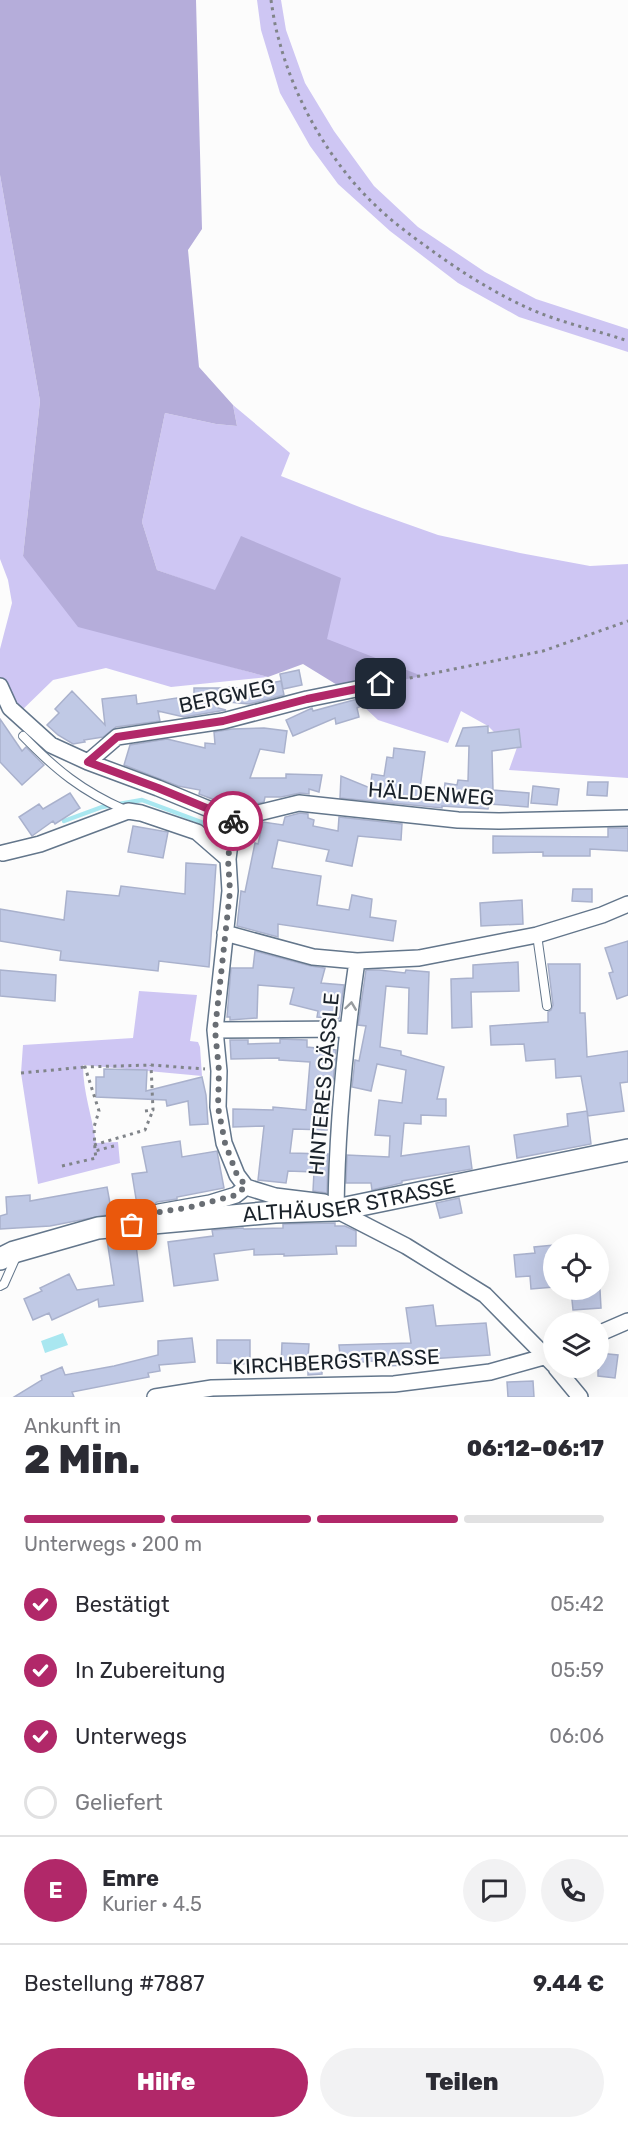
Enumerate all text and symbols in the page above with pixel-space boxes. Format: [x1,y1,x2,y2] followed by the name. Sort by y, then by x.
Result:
[355,658,406,709] pin
[364,667,397,700] icon: home
[176,673,278,718] street label: BERGWEG
[367,777,495,810] street label: HÄLDENWEG
[203,791,263,851] courier
[217,805,250,838] icon: bike
[303,991,344,1176] street label: HINTERES GÄSSLE
[344,1001,356,1010] one-way arrow
[242,1173,458,1227] street label: ALTHÄUSER STRASSE
[106,1199,157,1250] pin
[115,1208,148,1241] icon: bag
[543,1234,609,1378] map controls
[543,1234,609,1300] button: locate
[543,1312,609,1378] button: layers
[232,1344,440,1379] street label: KIRCHBERGSTRASSE
[24,1414,121,1438] text: Ankunft in
[467,1435,604,1462] text: 06:12–06:17
[24,1437,140,1483] text: 2 Min.
[24,1532,202,1556] text: Unterwegs · 200 m
[24,1588,57,1621] icon: check
[75,1591,170,1618] text: Bestätigt
[550,1592,604,1616] text: 05:42
[24,1654,57,1687] icon: check
[75,1657,225,1684] text: In Zubereitung
[551,1658,604,1682] text: 05:59
[24,1720,57,1753] icon: check
[75,1723,187,1750] text: Unterwegs
[549,1724,604,1748] text: 06:06
[75,1789,163,1816] text: Geliefert
[463,1859,526,1922] button: chat
[541,1859,604,1922] button: phone
[102,1865,159,1892] text: Emre
[48,1877,63,1904] text: E
[102,1892,202,1916] text: Kurier · 4.5
[24,1970,205,1997] text: Bestellung #7887
[533,1970,604,1997] text: 9.44 €
[24,2048,308,2117] button: Hilfe
[320,2048,604,2117] button: Teilen

